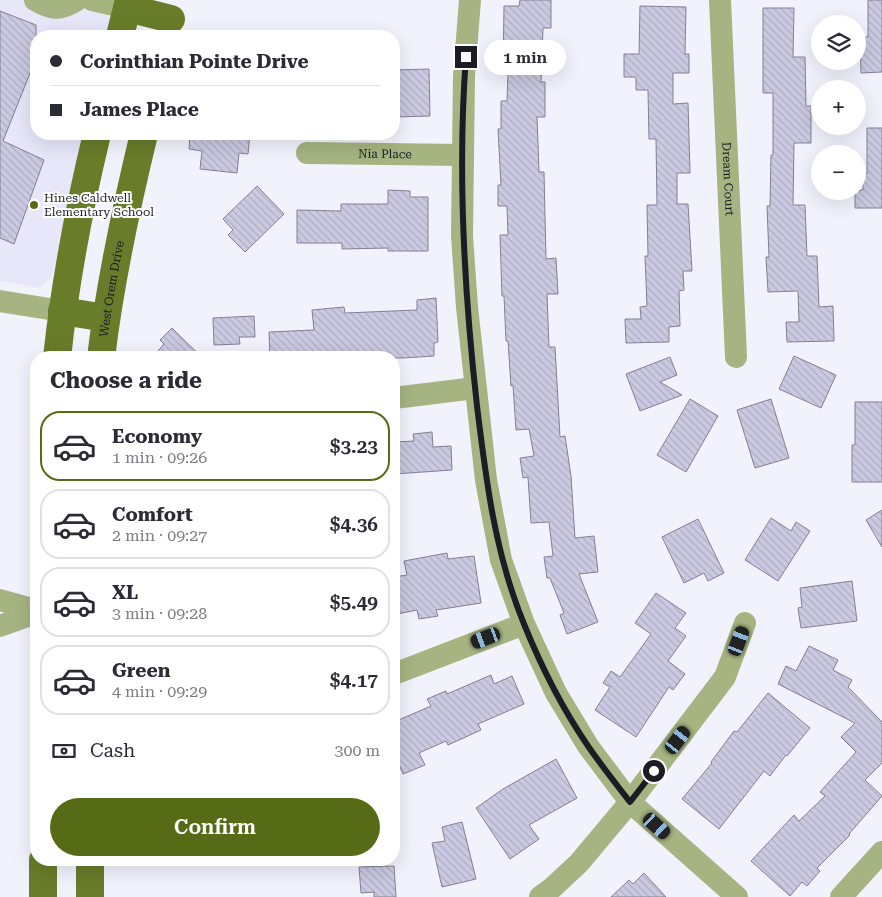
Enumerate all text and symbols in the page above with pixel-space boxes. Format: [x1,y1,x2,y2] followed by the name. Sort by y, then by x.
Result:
[811,15,866,200] map controls
[811,15,866,70] button: layers
[484,40,566,74] callout: 1 min
[455,46,477,68] route end
[503,48,547,67] text: 1 min
[80,50,309,73] text: Corinthian Pointe Drive
[811,80,866,135] button: +
[80,98,199,121] text: James Place
[719,141,737,217] street label: Dream Court
[811,145,866,200] button: −
[358,147,413,161] street label: Nia Place
[44,191,154,219] place label: Hines Caldwell Elementary School
[28,199,40,211] marker: Hines Caldwell Elementary School
[97,239,127,338] street label: West Orem Drive
[50,368,202,393] text: Choose a ride
[52,424,97,469] icon: car
[112,425,202,448] text: Economy
[330,435,378,458] text: $3.23
[112,448,207,467] text: 1 min · 09:26
[52,502,97,547] icon: car
[112,503,193,526] text: Comfort
[330,513,378,536] text: $4.36
[112,526,207,545] text: 2 min · 09:27
[52,580,97,625] icon: car
[112,581,138,604] text: XL
[330,591,378,614] text: $5.49
[112,604,207,623] text: 3 min · 09:28
[726,624,751,658] car
[469,626,502,650] car
[52,658,97,703] icon: car
[112,659,170,682] text: Green
[330,669,378,692] text: $4.17
[112,682,207,701] text: 4 min · 09:29
[662,724,693,756] car
[50,737,78,765] icon: cash
[90,739,135,762] text: Cash
[334,741,380,760] text: 300 m
[643,760,665,782] route start
[50,798,380,856] button: Confirm
[640,810,673,842] car

